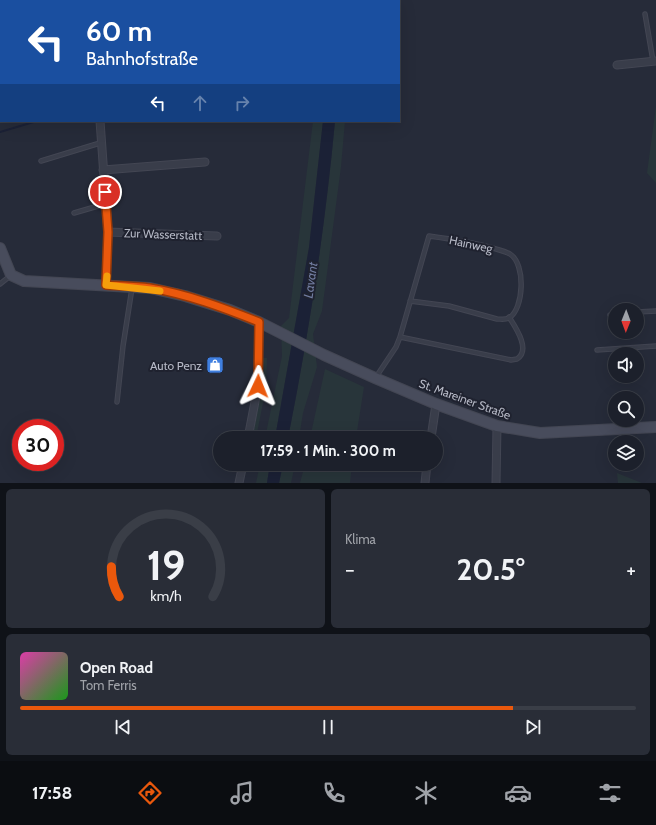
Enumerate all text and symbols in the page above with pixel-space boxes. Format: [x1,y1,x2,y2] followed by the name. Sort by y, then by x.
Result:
[86,14,152,48] text: 60 m
[20,16,72,68] icon: left
[86,48,198,70] text: Bahnhofstraße
[147,92,169,114] icon: left
[189,92,211,114] icon: ahead
[231,92,253,114] icon: right
[88,175,122,209] pin
[94,181,116,203] icon: arrive
[124,225,202,243] street label: Zur Wasserstatt
[448,232,495,256] street label: Hainweg
[300,260,321,299] water label: Lavant
[608,303,644,339] north arrow
[608,303,644,471] map controls
[608,347,644,383] button: sound
[205,355,225,375] shop icon: Auto Penz
[150,358,202,373] place label: Auto Penz
[237,365,279,407] position arrow
[417,375,513,423] street label: St. Mareiner Straße
[608,391,644,427] button: search
[12,419,64,471] speed limit sign: 30
[608,435,644,471] button: layers
[260,442,396,460] text: 17:59 · 1 Min. · 300 m
[345,531,376,547] text: Klima
[146,539,185,589] text: 19
[456,551,525,588] text: 20.5°
[345,556,355,583] text: −
[626,556,636,583] text: +
[150,586,181,604] text: km/h
[80,659,153,677] text: Open Road
[80,677,137,693] text: Tom Ferris
[112,716,134,738] icon: previous
[317,716,339,738] icon: pause
[522,716,544,738] icon: next
[136,779,164,807] icon: directions
[228,779,256,807] icon: music
[320,779,348,807] icon: phone
[412,779,440,807] icon: climate
[504,779,532,807] icon: car
[596,779,624,807] icon: filters
[32,782,72,804] text: 17:58

